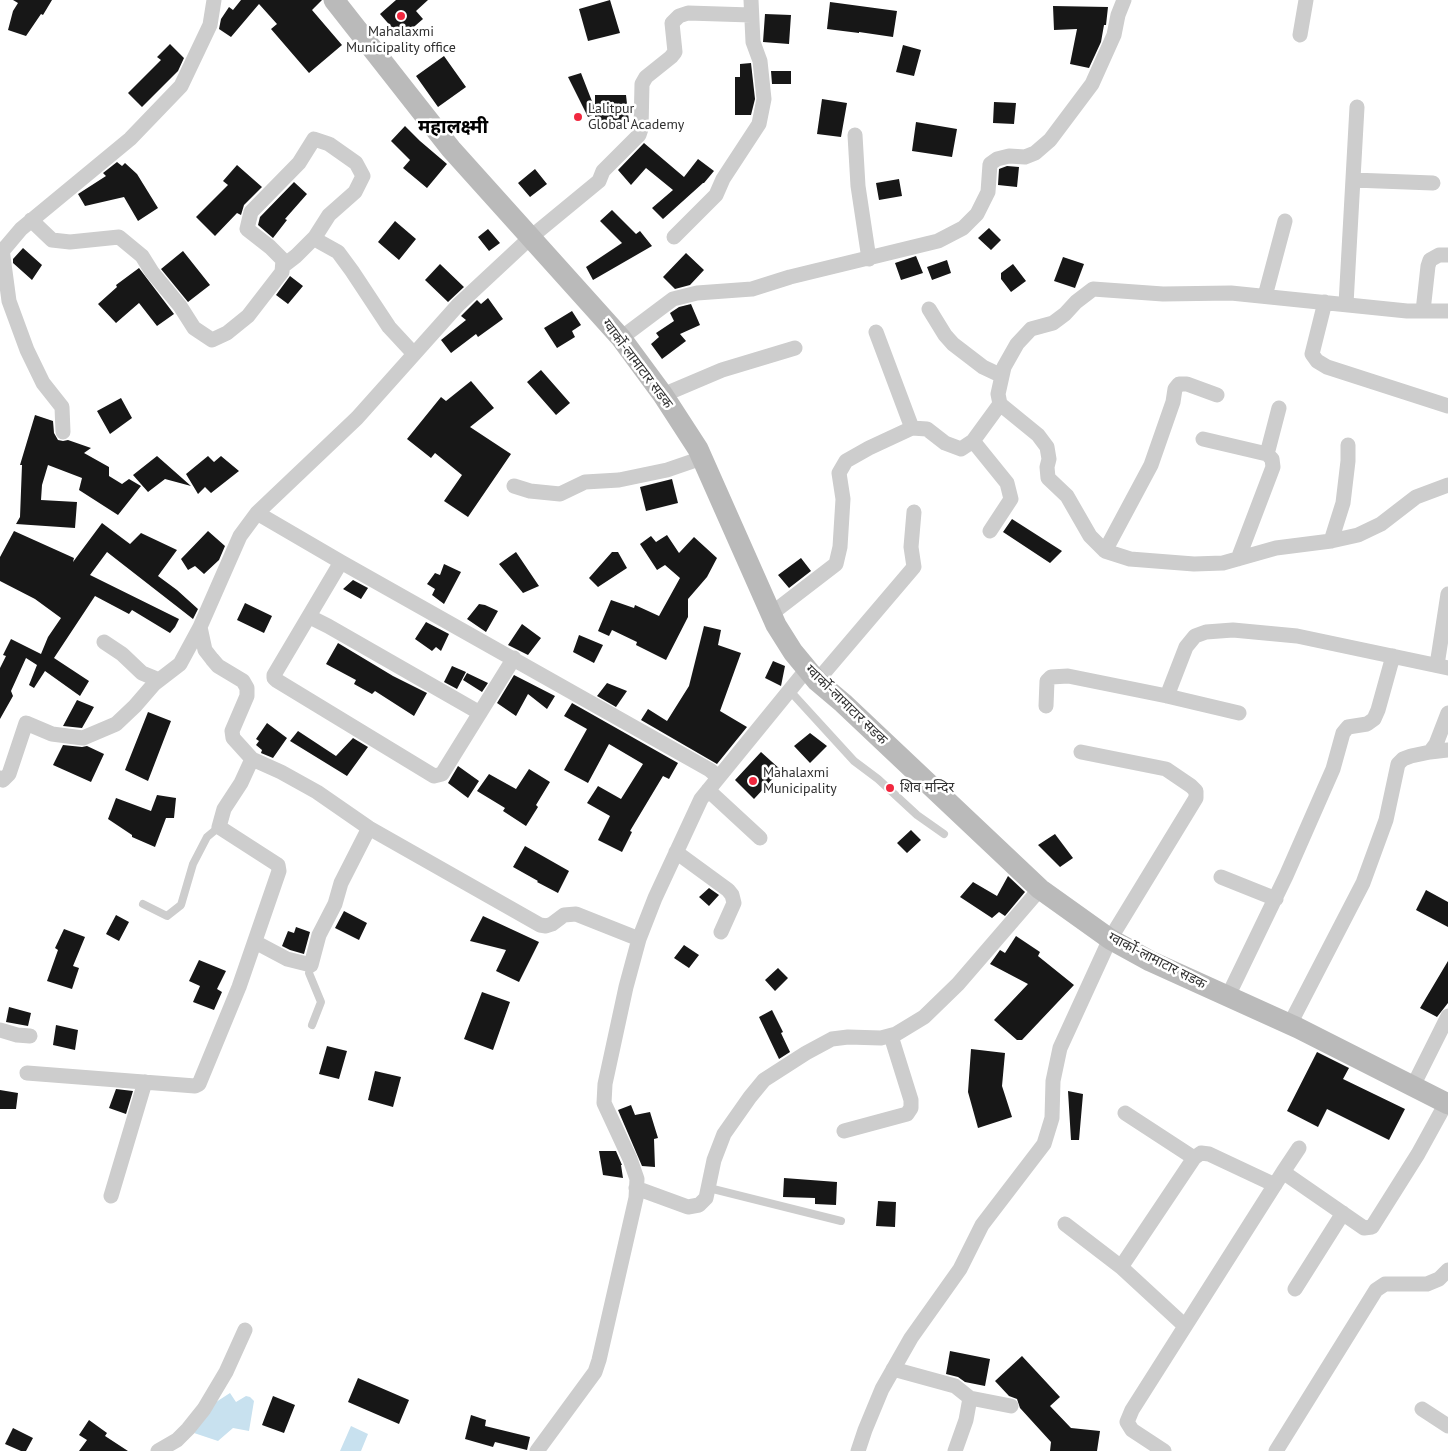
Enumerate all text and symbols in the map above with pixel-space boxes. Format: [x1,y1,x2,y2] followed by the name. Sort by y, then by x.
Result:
[395,10,407,22] marker: Mahalaxmi Municipality office
[346,24,456,56] place label: Mahalaxmi Municipality office
[588,101,684,134] place label: Lalitpur Global Academy
[572,111,584,123] marker: Lalitpur Global Academy
[418,117,488,139] district label: महालक्ष्मी
[598,316,676,412] street label: ग्वार्को-लामाटार सडक
[801,662,891,748] street label: ग्वार्को-लामाटार सडक
[763,765,837,798] place label: Mahalaxmi Municipality
[747,775,759,787] marker: Mahalaxmi Municipality
[900,780,954,796] place label: शिव मन्दिर
[884,782,896,794] marker: शिव मन्दिर
[1105,929,1209,993] street label: ग्वार्को-लामाटार सडक

